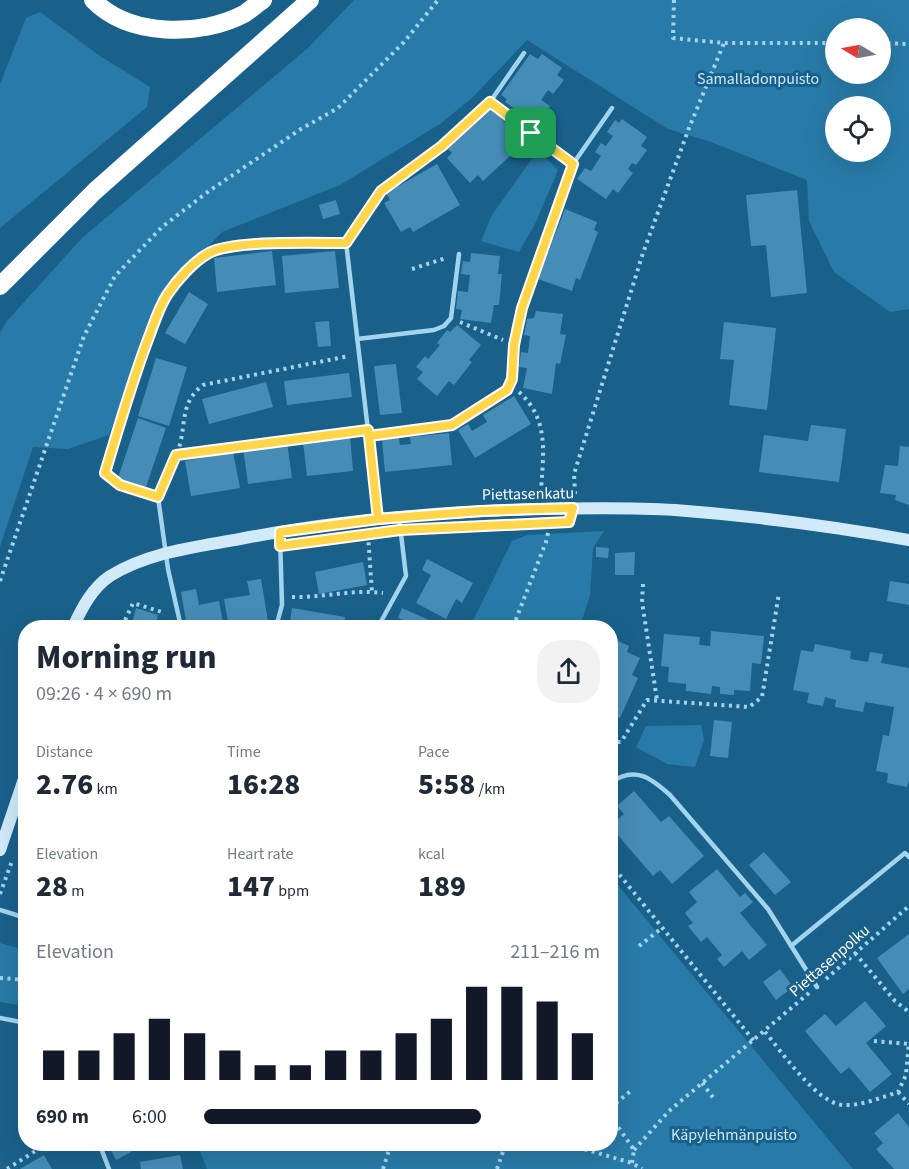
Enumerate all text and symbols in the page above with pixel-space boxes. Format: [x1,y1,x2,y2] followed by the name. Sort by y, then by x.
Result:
[825,18,891,84] north arrow
[825,18,891,162] map controls
[697,68,819,90] park label: Samalladonpuisto
[825,96,891,162] button: locate
[505,107,556,158] pin
[514,116,547,149] icon: arrive
[482,482,574,506] street label: Piettasenkatu
[36,634,216,681] text: Morning run
[537,640,600,703] button: share
[36,680,172,708] text: 09:26 · 4 × 690 m
[36,741,93,763] text: Distance
[227,741,261,763] text: Time
[418,741,449,763] text: Pace
[36,763,93,806] text: 2.76
[227,763,300,806] text: 16:28
[418,763,475,806] text: 5:58
[93,778,118,800] text: km
[475,778,505,800] text: /km
[36,843,98,865] text: Elevation
[227,843,294,865] text: Heart rate
[418,843,445,865] text: kcal
[36,865,68,908] text: 28
[227,865,275,908] text: 147
[418,865,466,908] text: 189
[68,880,85,902] text: m
[275,880,309,902] text: bpm
[785,920,875,1002] street label: Piettasenpolku
[36,938,114,966] text: Elevation
[510,938,600,966] text: 211–216 m
[36,1103,89,1131] text: 690 m
[132,1103,167,1131] text: 6:00
[671,1124,797,1146] park label: Käpylehmänpuisto

